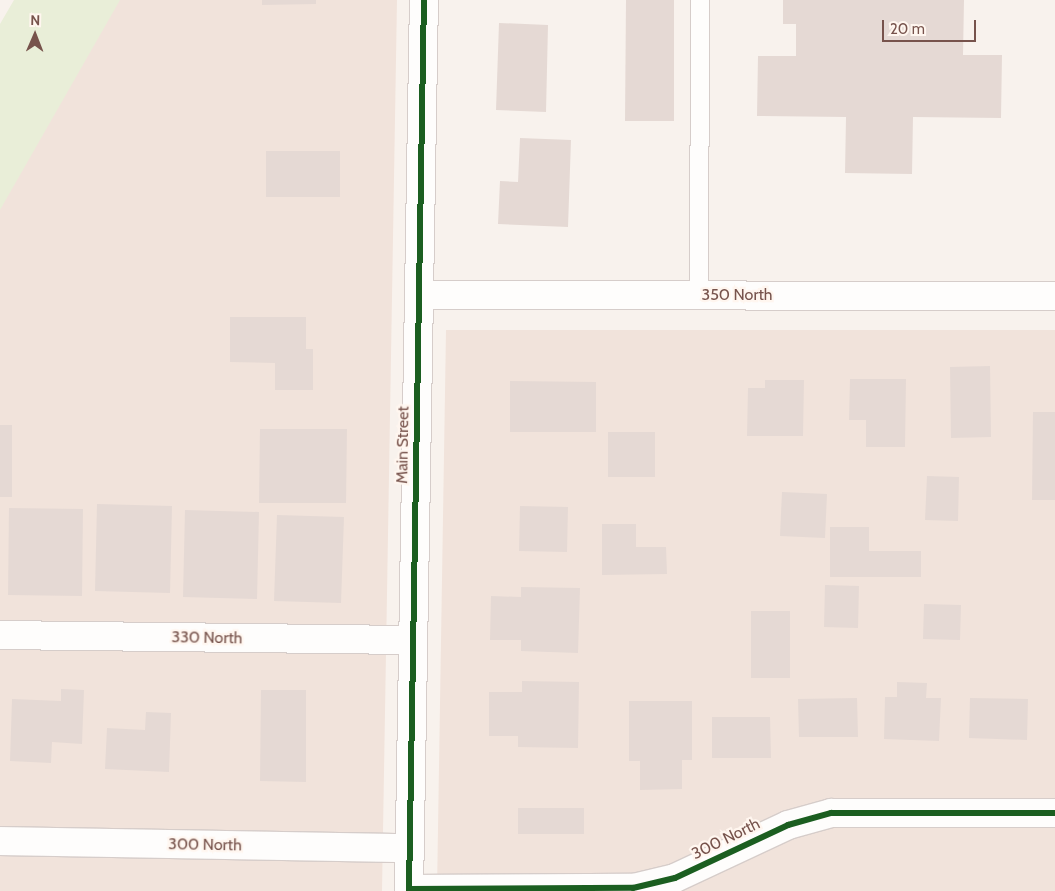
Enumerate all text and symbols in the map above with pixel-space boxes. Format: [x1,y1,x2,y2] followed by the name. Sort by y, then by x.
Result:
[10,10,60,60] north arrow
[885,10,979,42] scale bar
[30,11,40,29] text: N
[890,20,925,38] text: 20 m
[701,285,773,305] street label: 350 North
[393,406,413,484] street label: Main Street
[171,628,243,648] street label: 330 North
[689,814,763,864] street label: 300 North
[168,835,242,855] street label: 300 North

